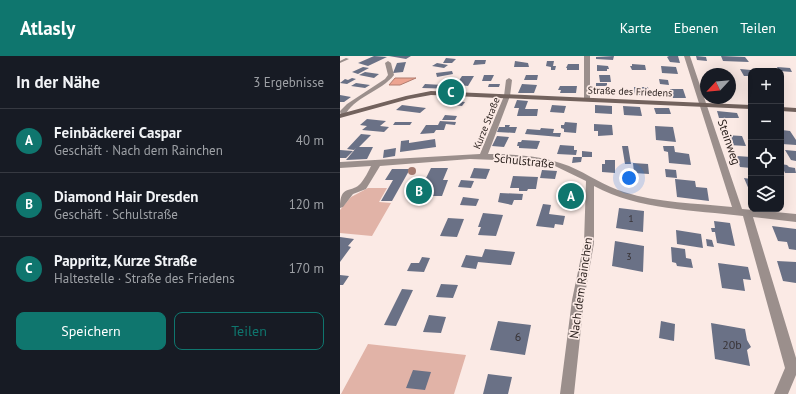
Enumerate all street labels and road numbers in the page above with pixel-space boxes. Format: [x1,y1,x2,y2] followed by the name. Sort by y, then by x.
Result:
[588,84,672,99] street label: Straße des Friedens
[470,95,503,151] street label: Kurze Straße
[715,117,744,167] street label: Steinweg
[493,150,555,171] street label: Schulstraße
[566,236,595,340] street label: Nach dem Rainchen

